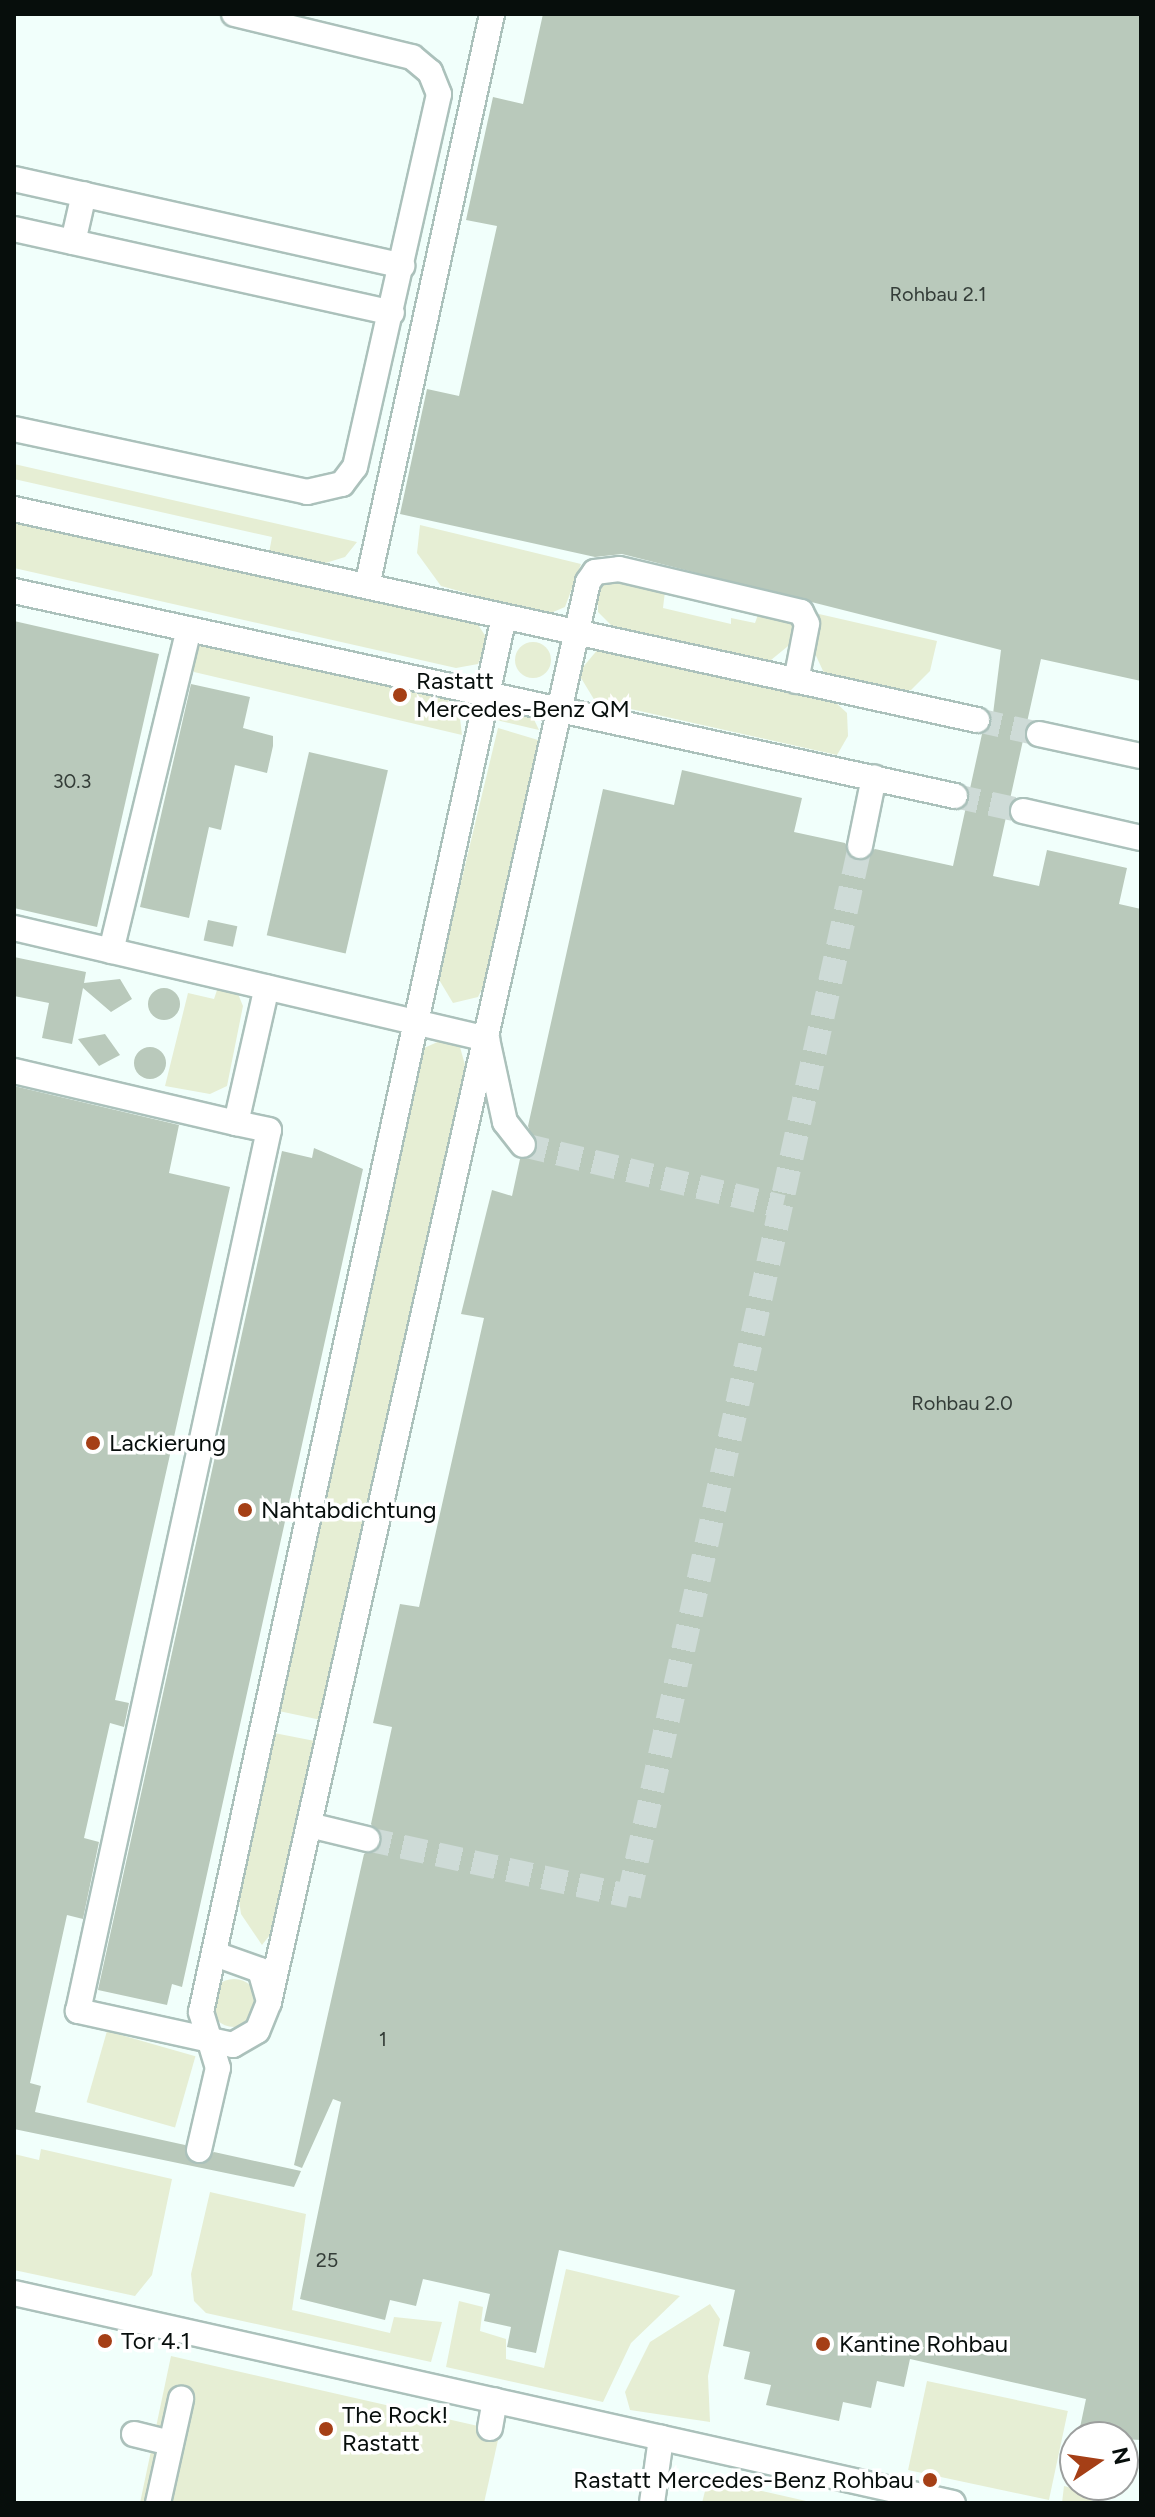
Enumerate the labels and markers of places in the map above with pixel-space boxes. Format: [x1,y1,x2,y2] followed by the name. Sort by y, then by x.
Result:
[416,667,630,723] place label: Rastatt Mercedes-Benz QM
[391,686,409,704] marker: Rastatt Mercedes-Benz QM
[109,1429,226,1457] place label: Lackierung
[84,1434,102,1452] marker: Lackierung
[261,1496,436,1524] place label: Nahtabdichtung
[236,1501,254,1519] marker: Nahtabdichtung
[121,2327,191,2355] place label: Tor 4.1
[839,2330,1008,2358] place label: Kantine Rohbau
[96,2332,114,2350] marker: Tor 4.1
[814,2335,832,2353] marker: Kantine Rohbau
[342,2401,448,2457] place label: The Rock! Rastatt
[317,2420,335,2438] marker: The Rock! Rastatt
[573,2466,914,2494] place label: Rastatt Mercedes-Benz Rohbau
[921,2471,939,2489] marker: Rastatt Mercedes-Benz Rohbau

